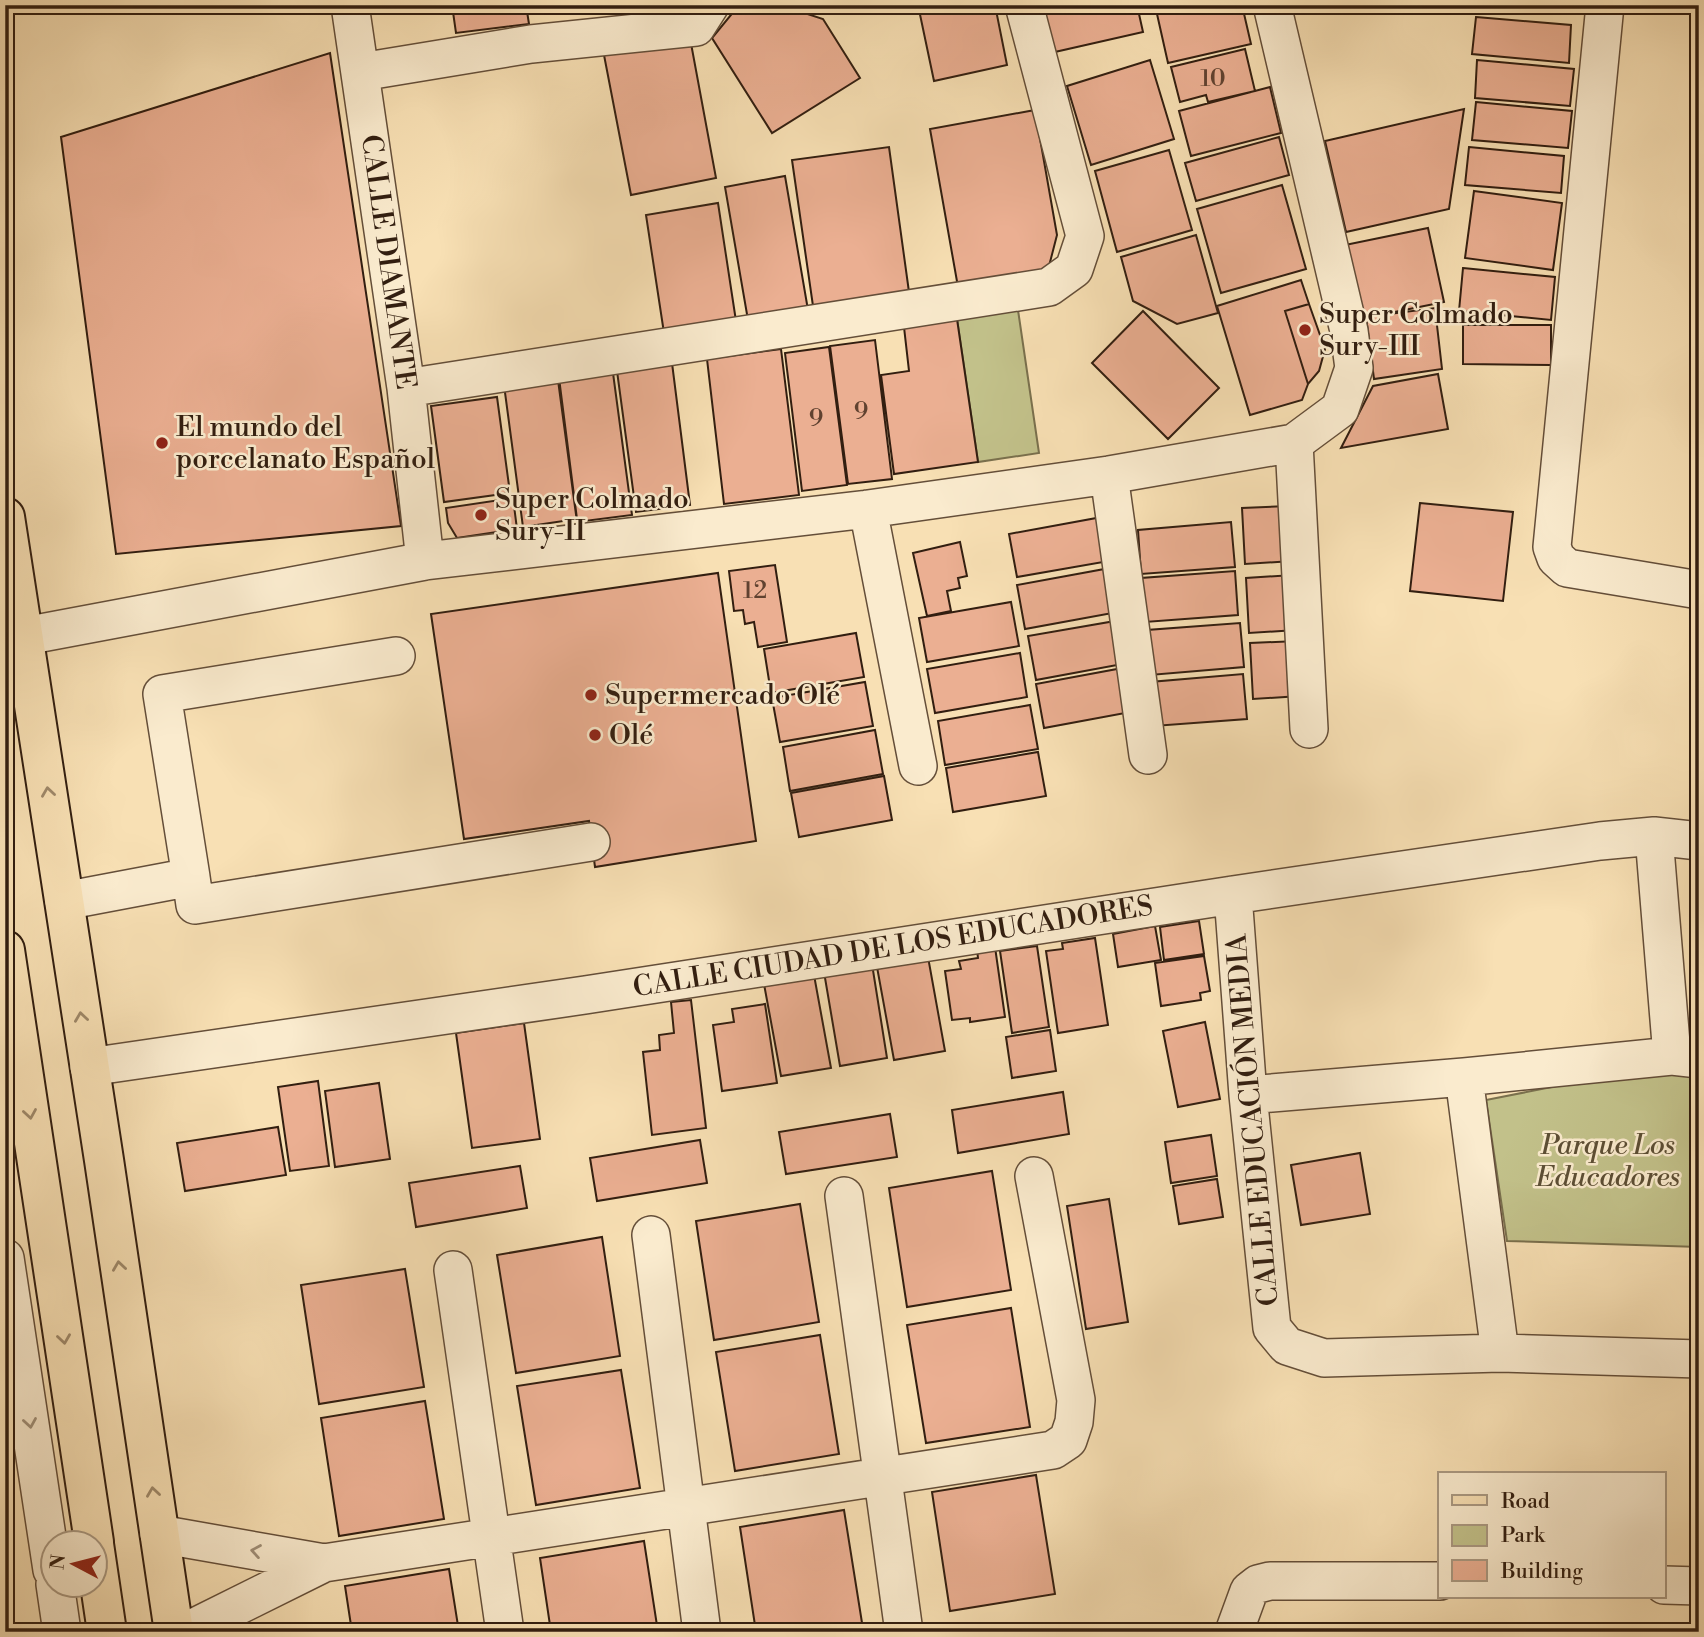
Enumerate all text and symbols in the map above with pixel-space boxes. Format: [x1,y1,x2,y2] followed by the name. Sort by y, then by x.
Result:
[1200,64,1226,94] house number: 10
[353,132,423,392] street label: CALLE DIAMANTE
[1319,297,1513,364] place label: Super Colmado Sury-III
[1297,322,1313,338] marker: Super Colmado Sury-III
[854,397,868,427] house number: 9
[809,404,823,434] house number: 9
[176,410,435,477] place label: El mundo del porcelanato Español
[154,435,170,451] marker: El mundo del porcelanato Español
[495,482,689,549] place label: Super Colmado Sury-II
[473,507,489,523] marker: Super Colmado Sury-II
[743,576,767,606] house number: 12
[605,678,840,713] place label: Supermercado Olé
[583,687,599,703] marker: Supermercado Olé
[609,718,653,753] place label: Olé
[587,727,603,743] marker: Olé
[41,787,56,798] one-way arrow
[630,889,1156,1005] street label: CALLE CIUDAD DE LOS EDUCADORES
[1217,932,1287,1308] street label: CALLE EDUCACIÓN MEDIA
[74,1012,89,1023] one-way arrow
[22,1108,37,1120] one-way arrow
[1534,1128,1680,1195] park label: Parque Los Educadores
[112,1261,127,1272] one-way arrow
[56,1333,71,1345] one-way arrow
[22,1417,37,1429] one-way arrow
[1438,1472,1666,1598] legend
[146,1486,161,1497] one-way arrow
[1501,1489,1550,1515] text: Road
[1501,1523,1546,1549] text: Park
[38,1528,108,1598] north arrow
[250,1544,262,1559] one-way arrow
[45,1553,71,1571] text: N
[1500,1559,1583,1585] text: Building

